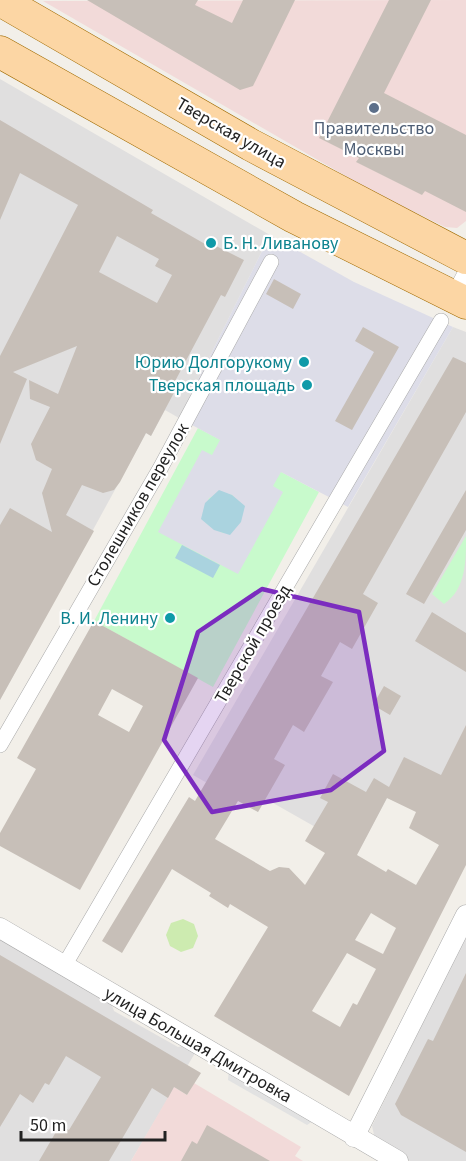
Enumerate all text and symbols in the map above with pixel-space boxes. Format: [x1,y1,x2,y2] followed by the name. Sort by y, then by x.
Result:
[172,91,290,175] street label: Тверская улица
[367,101,381,115] marker: Правительство Москвы
[314,116,434,162] place label: Правительство Москвы
[223,231,339,256] place label: Б. Н. Ливанову
[204,236,218,250] marker: Б. Н. Ливанову
[135,350,293,375] place label: Юрию Долгорукому
[297,355,311,369] marker: Юрию Долгорукому
[149,373,295,398] place label: Тверская площадь
[300,378,314,392] marker: Тверская площадь
[81,418,195,591] street label: Столешников переулок
[209,580,297,708] street label: Тверской проезд
[60,606,159,631] place label: В. И. Ленину
[163,611,177,625] marker: В. И. Ленину
[100,981,296,1109] street label: улица Большая Дмитровка
[21,1104,165,1142] scale bar
[30,1113,66,1138] text: 50 m

